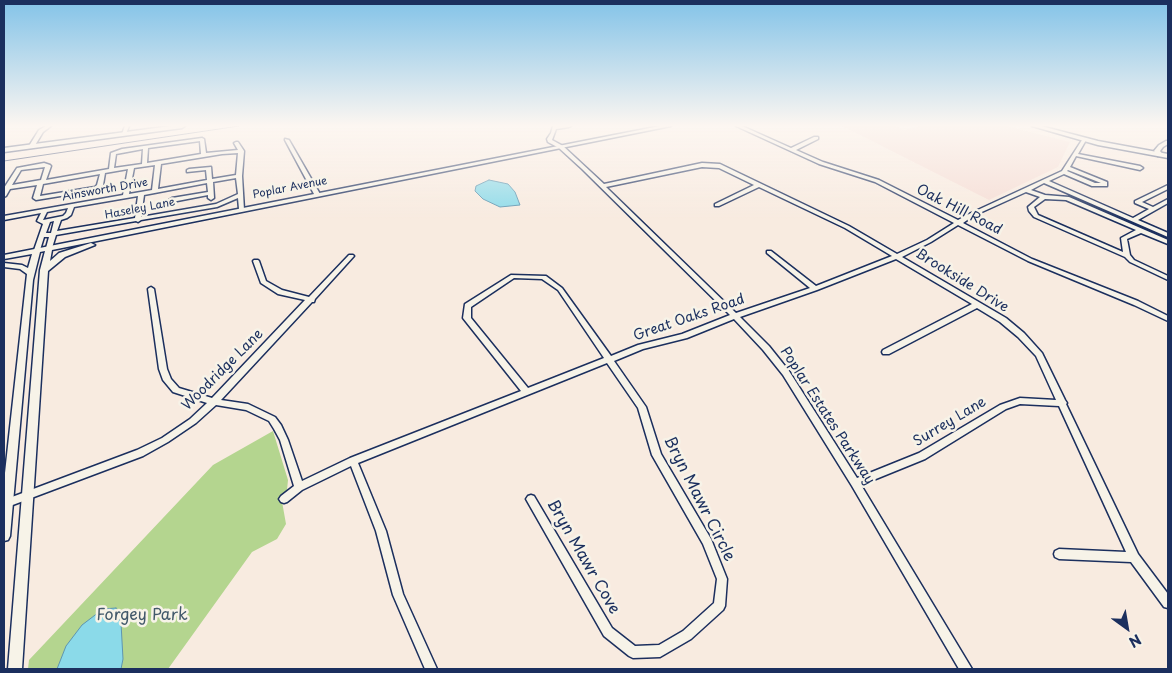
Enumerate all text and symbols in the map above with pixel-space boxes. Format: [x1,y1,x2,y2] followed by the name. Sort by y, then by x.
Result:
[252,174,328,202] street label: Poplar Avenue
[61,176,149,204] street label: Ainsworth Drive
[913,181,1005,239] street label: Oak Hill Road
[104,196,176,222] street label: Haseley Lane
[912,246,1012,316] street label: Brookside Drive
[631,291,747,345] street label: Great Oaks Road
[179,326,267,414] street label: Woodridge Lane
[776,344,878,488] street label: Poplar Estates Parkway
[911,394,989,450] street label: Surrey Lane
[659,433,739,565] street label: Bryn Mawr Circle
[542,496,624,618] street label: Bryn Mawr Cove
[1102,603,1152,653] north arrow
[96,606,188,626] park label: Forgey Park
[1125,629,1145,653] text: N

